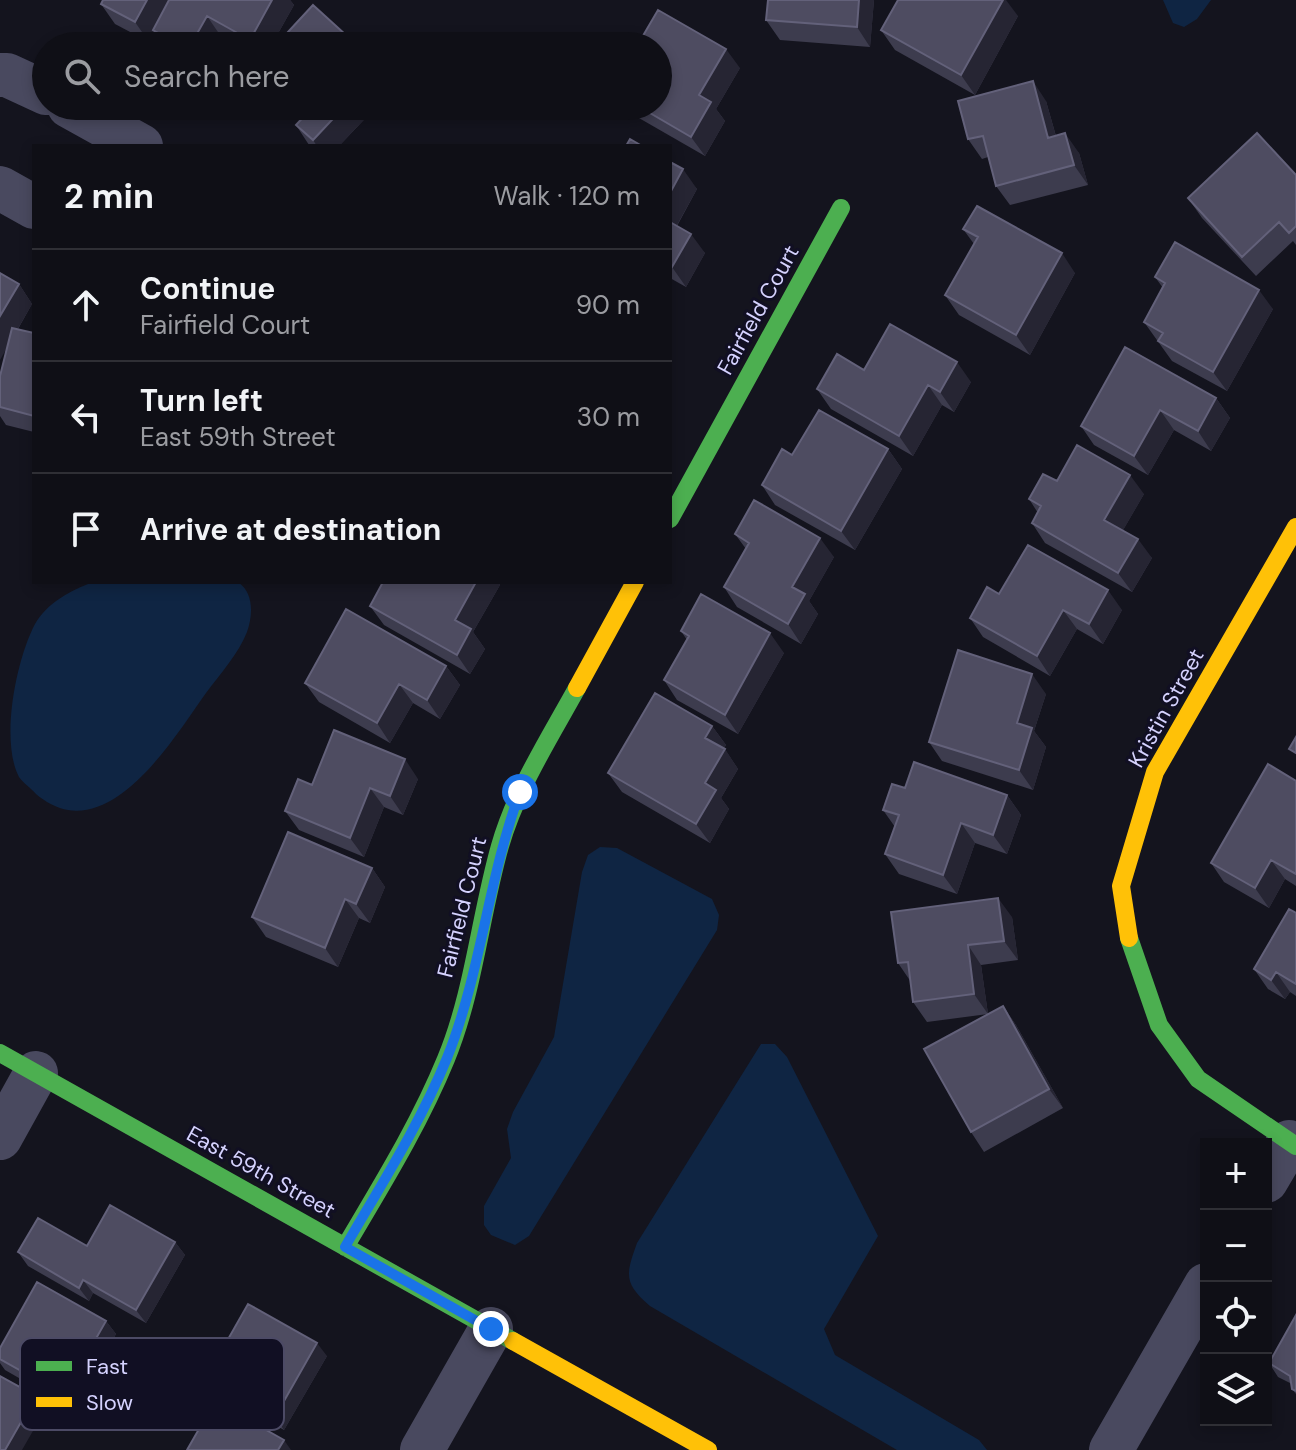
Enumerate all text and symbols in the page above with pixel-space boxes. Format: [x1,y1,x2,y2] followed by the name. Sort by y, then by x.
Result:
[32,32,672,120] search box
[60,54,104,98] icon: search
[124,57,290,96] text: Search here
[64,174,154,219] text: 2 min
[493,179,640,213] text: Walk · 120 m
[710,240,806,380] street label: Fairfield Court
[140,269,275,308] text: Continue
[64,283,108,327] icon: ahead
[576,288,640,322] text: 90 m
[140,308,310,342] text: Fairfield Court
[140,381,263,420] text: Turn left
[64,395,108,439] icon: left
[577,400,640,434] text: 30 m
[140,420,336,454] text: East 59th Street
[64,507,108,551] icon: arrive
[140,510,441,549] text: Arrive at destination
[1121,643,1211,773] street label: Kristin Street
[502,774,538,810] route start
[431,834,493,980] street label: Fairfield Court
[182,1119,340,1225] street label: East 59th Street
[1200,1138,1272,1426] map controls
[1200,1138,1272,1210] button: +
[1200,1210,1272,1282] button: −
[1200,1282,1272,1354] button: locate
[473,1311,509,1347] route end
[20,1338,284,1430] legend
[86,1352,128,1381] text: Fast
[1200,1354,1272,1426] button: layers
[86,1388,133,1417] text: Slow

